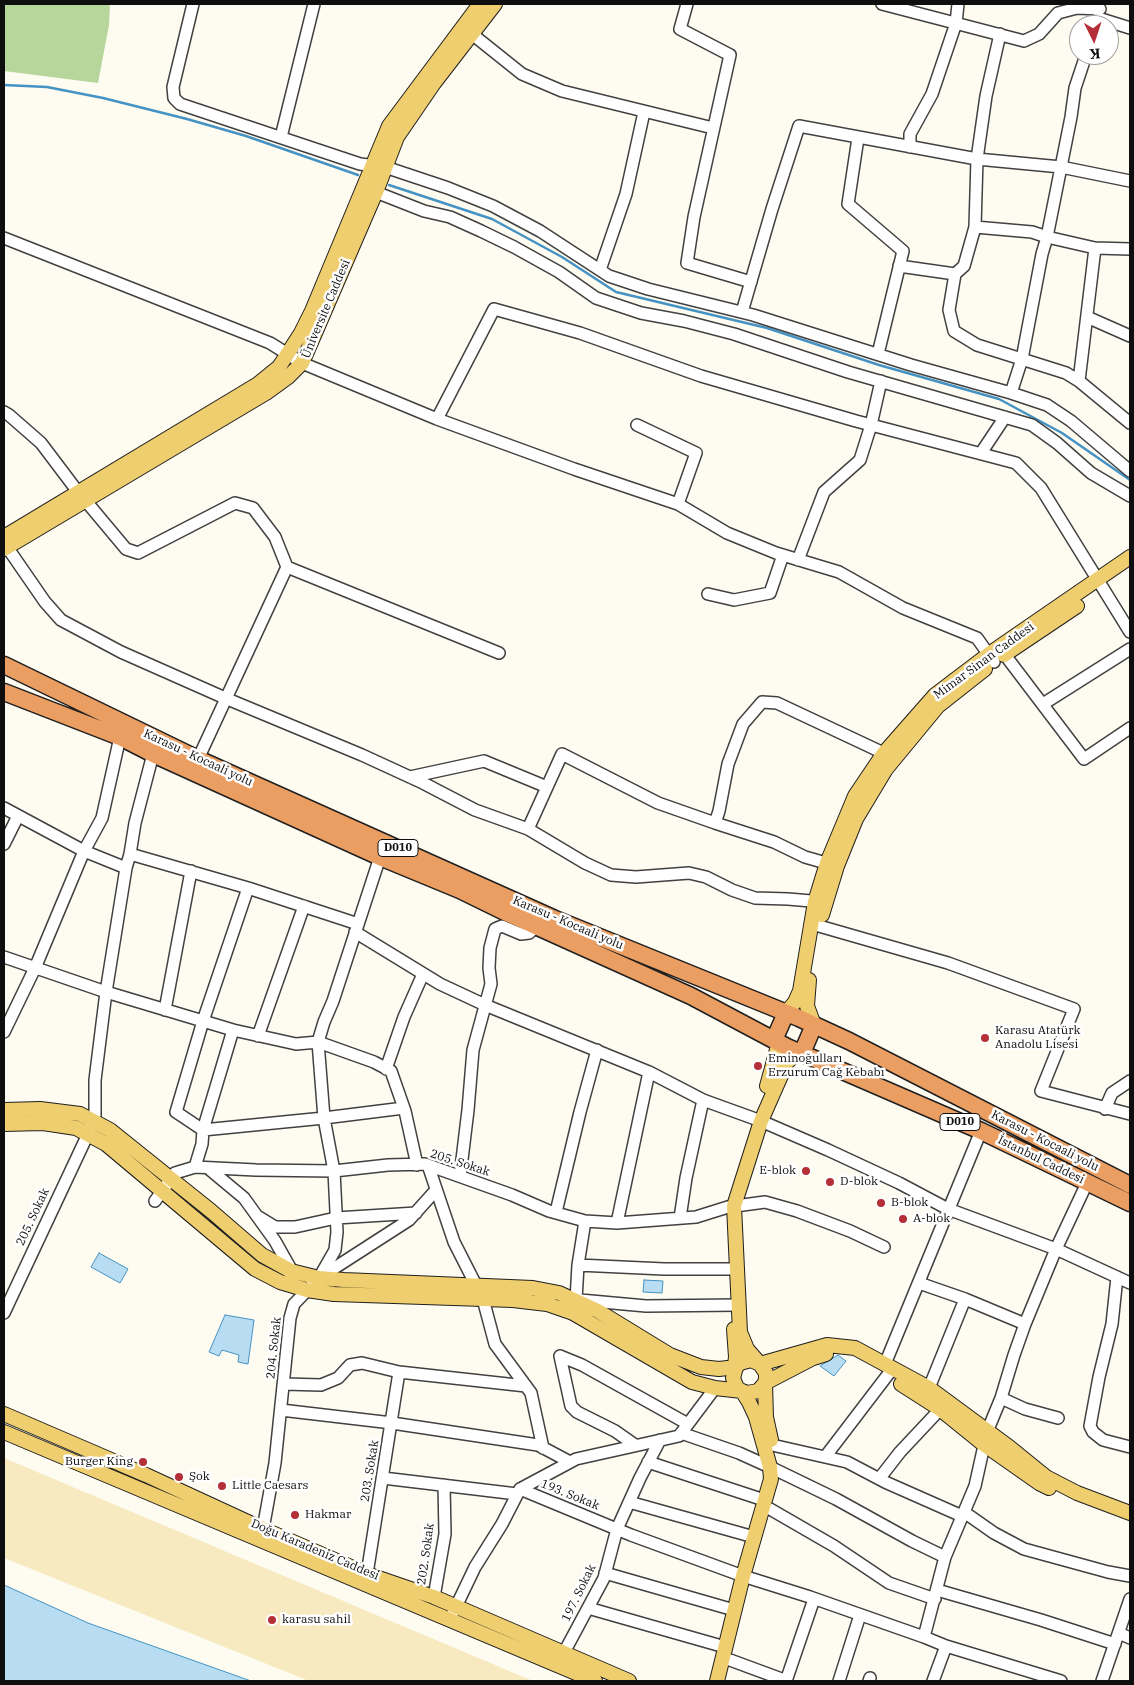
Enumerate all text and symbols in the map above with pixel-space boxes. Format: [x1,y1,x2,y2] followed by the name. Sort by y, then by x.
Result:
[1069,15,1119,65] north arrow
[1089,45,1101,63] text: K
[299,257,353,361] street label: Üniversite Caddesi
[931,620,1037,702] street label: Mimar Sinan Caddesi
[141,726,255,790] street label: Karasu - Kocaali yolu
[378,840,418,856] road number: D010
[510,893,626,953] street label: Karasu - Kocaali yolu
[995,1024,1081,1052] place label: Karasu Atatürk Anadolu Lisesi
[979,1032,991,1044] marker: Karasu Atatürk Anadolu Lisesi
[768,1052,885,1080] place label: Eminoğulları Erzurum Cağ Kebabı
[752,1060,764,1072] marker: Eminoğulları Erzurum Cağ Kebabı
[989,1108,1101,1174] street label: Karasu - Kocaali yolu
[940,1114,980,1130] road number: D010
[995,1133,1087,1187] street label: İstanbul Caddesi
[428,1147,492,1179] street label: 205. Sokak
[759,1164,796,1178] place label: E-blok
[800,1165,812,1177] marker: E-blok
[840,1175,878,1189] place label: D-blok
[824,1176,836,1188] marker: D-blok
[13,1186,53,1248] street label: 205. Sokak
[891,1196,928,1210] place label: B-blok
[875,1197,887,1209] marker: B-blok
[913,1212,950,1226] place label: A-blok
[897,1213,909,1225] marker: A-blok
[264,1316,284,1380] street label: 204. Sokak
[358,1439,382,1503] street label: 203. Sokak
[65,1455,133,1469] place label: Burger King
[137,1456,149,1468] marker: Burger King
[189,1470,210,1484] place label: Şok
[173,1471,185,1483] marker: Şok
[539,1477,601,1513] street label: 193. Sokak
[232,1479,308,1493] place label: Little Caesars
[216,1480,228,1492] marker: Little Caesars
[305,1508,351,1522] place label: Hakmar
[289,1509,301,1521] marker: Hakmar
[249,1516,381,1584] street label: Doğu Karadeniz Caddesi
[415,1522,437,1586] street label: 202. Sokak
[559,1562,599,1624] street label: 197. Sokak
[282,1613,351,1627] place label: karasu sahil
[266,1614,278,1626] marker: karasu sahil

